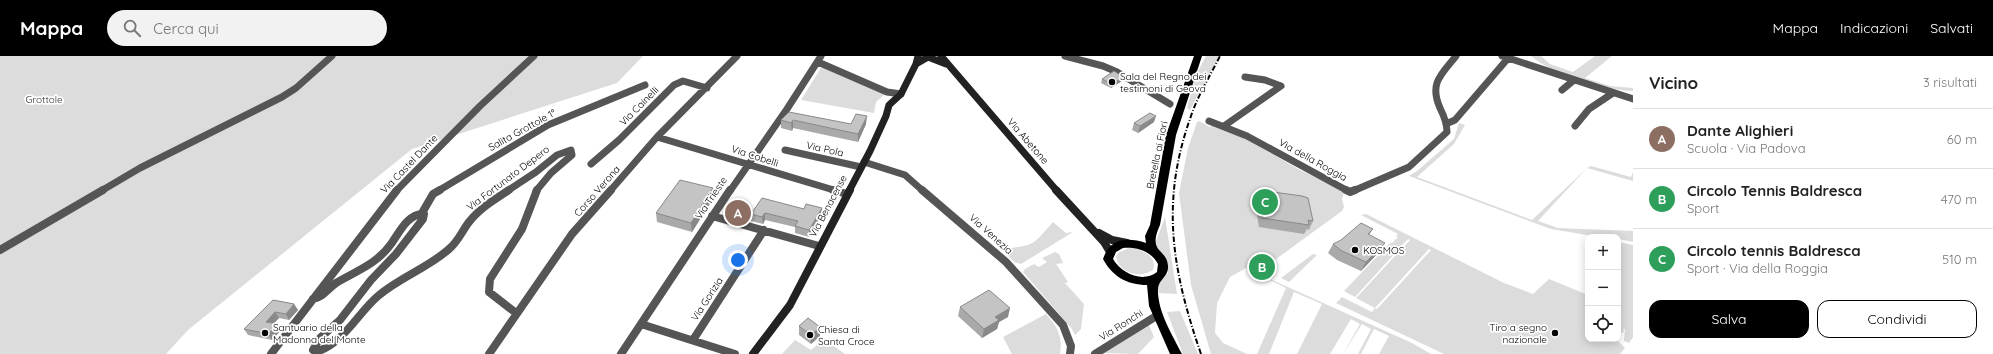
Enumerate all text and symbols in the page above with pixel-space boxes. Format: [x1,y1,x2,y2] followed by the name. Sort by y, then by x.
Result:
[107,10,387,46] search box
[20,16,83,40] text: Mappa
[121,17,143,39] icon: search
[153,19,219,38] text: Cerca qui
[1773,19,1818,37] text: Mappa
[1840,19,1908,37] text: Indicazioni
[1930,19,1973,37] text: Salvati
[1120,70,1206,95] place label: Sala del Regno dei testimoni di Geova
[1649,72,1698,93] text: Vicino
[1923,74,1977,90] text: 3 risultati
[1107,77,1117,87] marker: Sala del Regno dei testimoni di Geova
[617,84,661,128] street label: Via Cainelli
[25,93,63,106] park label: Grottole
[486,106,559,154] street label: Salita Grottole 1°
[1005,115,1052,167] street label: Via Abetone
[1143,120,1171,190] street label: Bretella ai Fiori
[1687,121,1793,140] text: Dante Alighieri
[1658,131,1666,147] text: A
[1947,131,1977,147] text: 60 m
[378,132,441,196] street label: Via Castel Dante
[1277,136,1349,184] street label: Via della Roggia
[805,138,845,160] street label: Via Pola
[1687,140,1806,156] text: Scuola · Via Padova
[730,142,780,170] street label: Via Cobelli
[464,143,552,213] street label: Via Fortunato Depero
[571,163,623,219] street label: Corso Verona
[806,172,850,239] street label: Via Benacense
[692,174,730,222] street label: Via Trieste
[1687,181,1862,200] text: Circolo Tennis Baldresca
[1252,187,1278,217] pin: C
[1658,191,1666,207] text: B
[1941,191,1977,207] text: 470 m
[725,198,751,228] pin: A
[1687,200,1719,216] text: Sport
[967,211,1015,257] street label: Via Venezia
[1585,234,1621,342] map controls
[1585,234,1621,270] button: +
[1687,241,1861,260] text: Circolo tennis Baldresca
[1363,244,1405,257] place label: KOSMOS
[1350,245,1360,255] marker: KOSMOS
[728,250,748,270] your location
[1658,251,1666,267] text: C
[1942,251,1977,267] text: 510 m
[1249,252,1275,282] pin: B
[1687,260,1828,276] text: Sport · Via della Roggia
[1585,270,1621,306] button: −
[688,275,726,323] street label: Via Gorizia
[1649,300,1809,338] button: Salva
[1817,300,1977,338] button: Condividi
[1097,306,1145,344] street label: Via Ronchi
[1585,306,1621,342] button: locate
[273,321,366,346] place label: Santuario della Madonna del Monte
[1489,321,1547,346] place label: Tiro a segno nazionale
[818,323,875,348] place label: Chiesa di Santa Croce
[260,328,270,338] marker: Santuario della Madonna del Monte
[1550,328,1560,338] marker: Tiro a segno nazionale
[805,330,815,340] marker: Chiesa di Santa Croce

